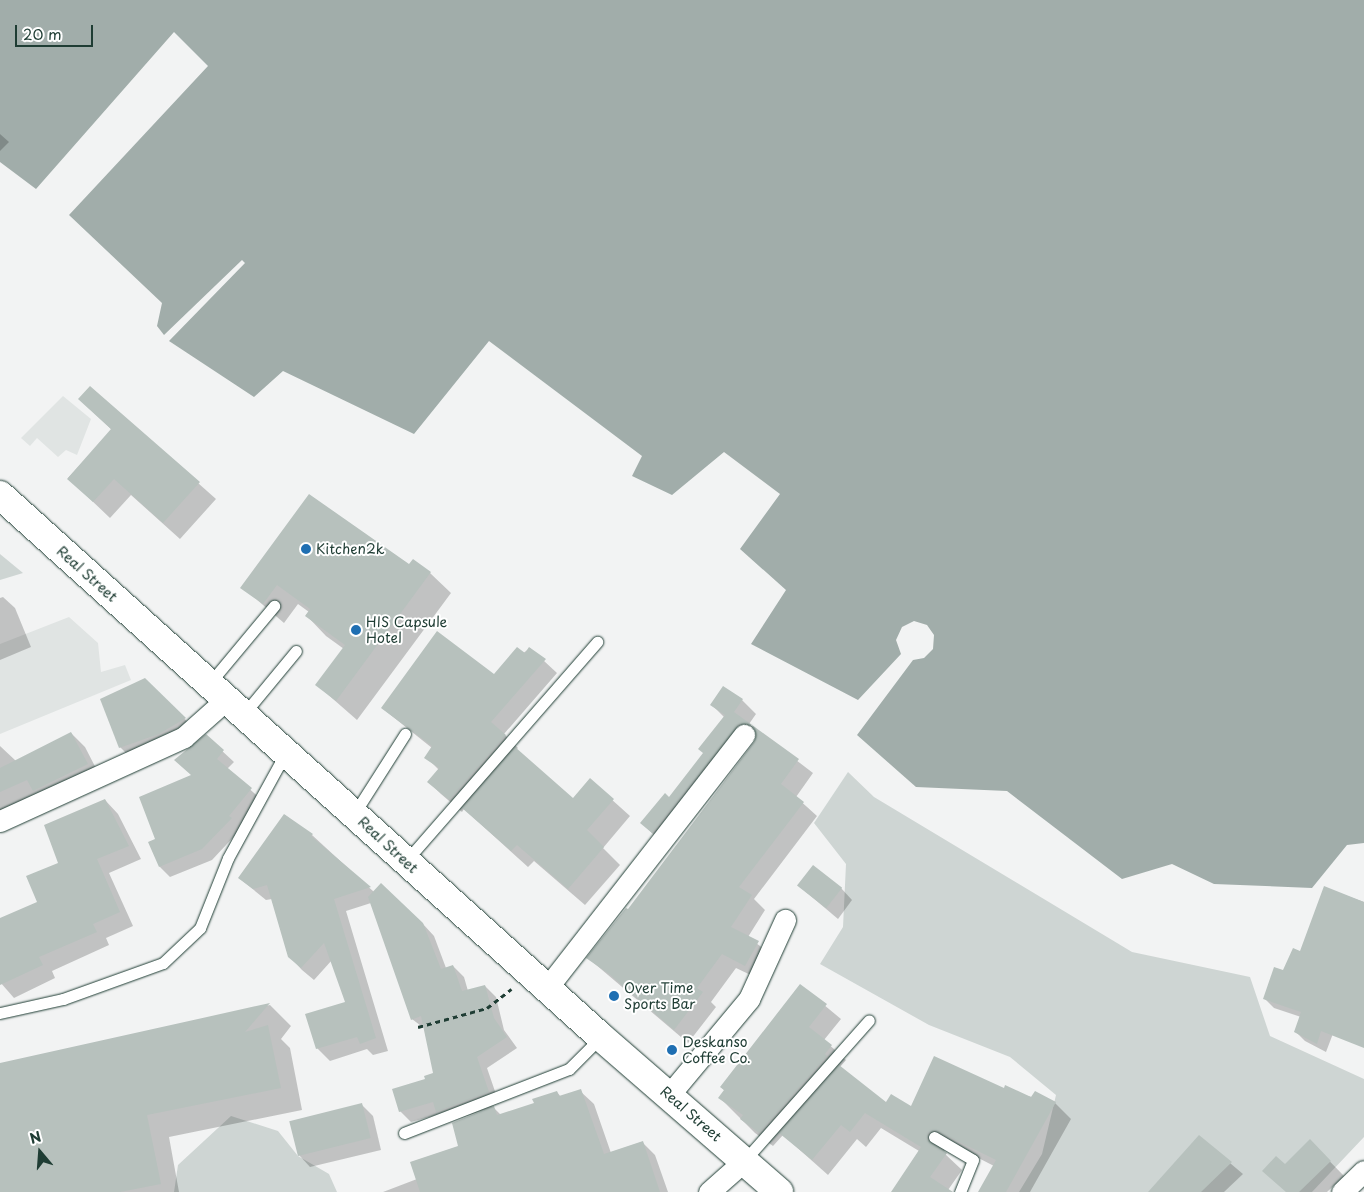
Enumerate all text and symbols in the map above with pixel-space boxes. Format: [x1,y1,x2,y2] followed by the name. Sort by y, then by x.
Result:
[18,15,95,47] scale bar
[23,22,62,45] text: 20 m
[316,541,385,557] place label: Kitchen2k
[53,542,121,606] street label: Real Street
[300,543,312,555] marker: Kitchen2k
[366,614,448,646] place label: HIS Capsule Hotel
[350,624,362,636] marker: HIS Capsule Hotel
[355,813,421,877] street label: Real Street
[624,980,696,1012] place label: Over Time Sports Bar
[608,990,620,1002] marker: Over Time Sports Bar
[682,1034,753,1066] place label: Deskanso Coffee Co.
[666,1044,678,1056] marker: Deskanso Coffee Co.
[657,1083,725,1145] street label: Real Street
[27,1126,44,1149] text: N
[15,1127,65,1177] north arrow

